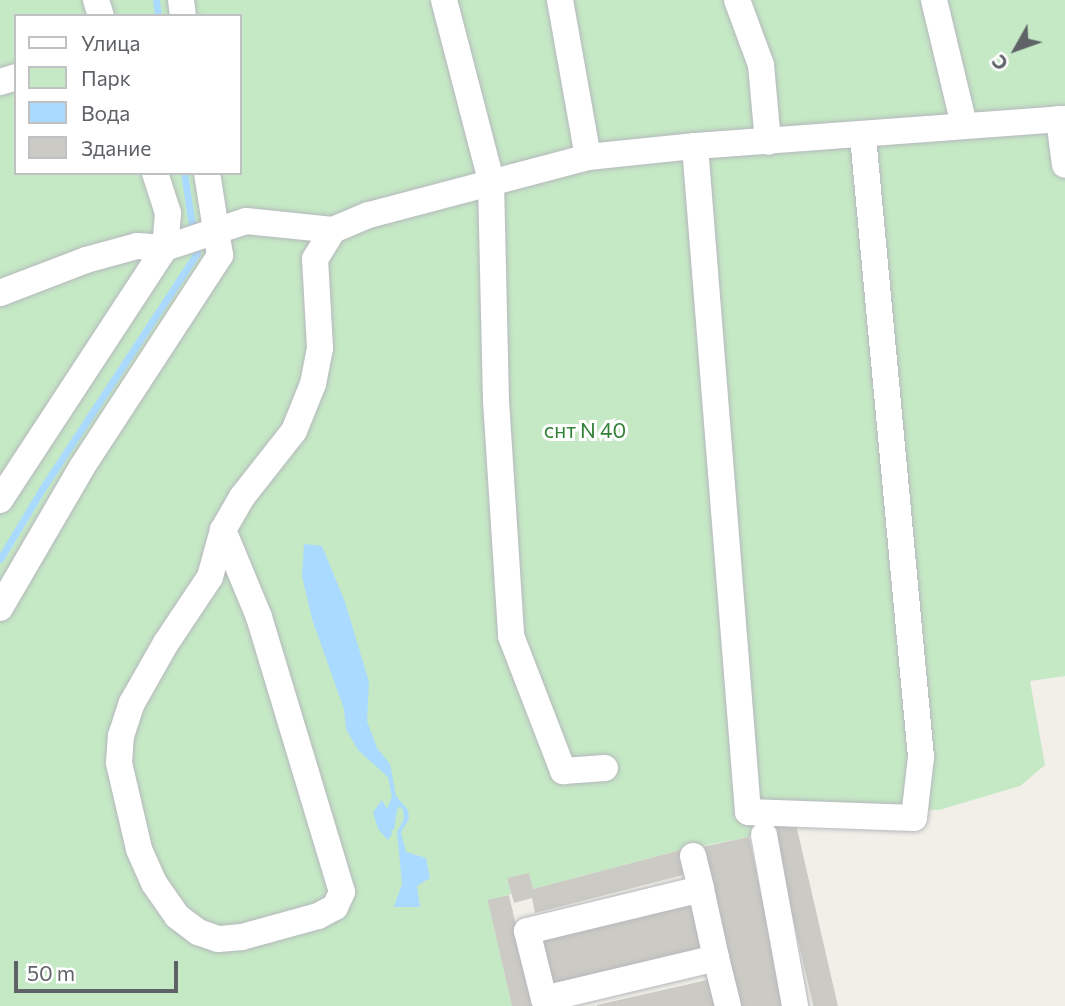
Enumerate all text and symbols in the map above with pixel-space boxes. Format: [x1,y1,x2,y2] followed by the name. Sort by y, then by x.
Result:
[14,14,242,175] legend
[981,14,1051,84] north arrow
[81,30,140,55] text: Улица
[987,50,1013,75] text: С
[81,65,131,90] text: Парк
[81,100,130,125] text: Вода
[81,135,151,160] text: Здание
[544,417,626,443] park label: снт N 40
[18,946,182,990] scale bar
[27,960,75,985] text: 50 m

